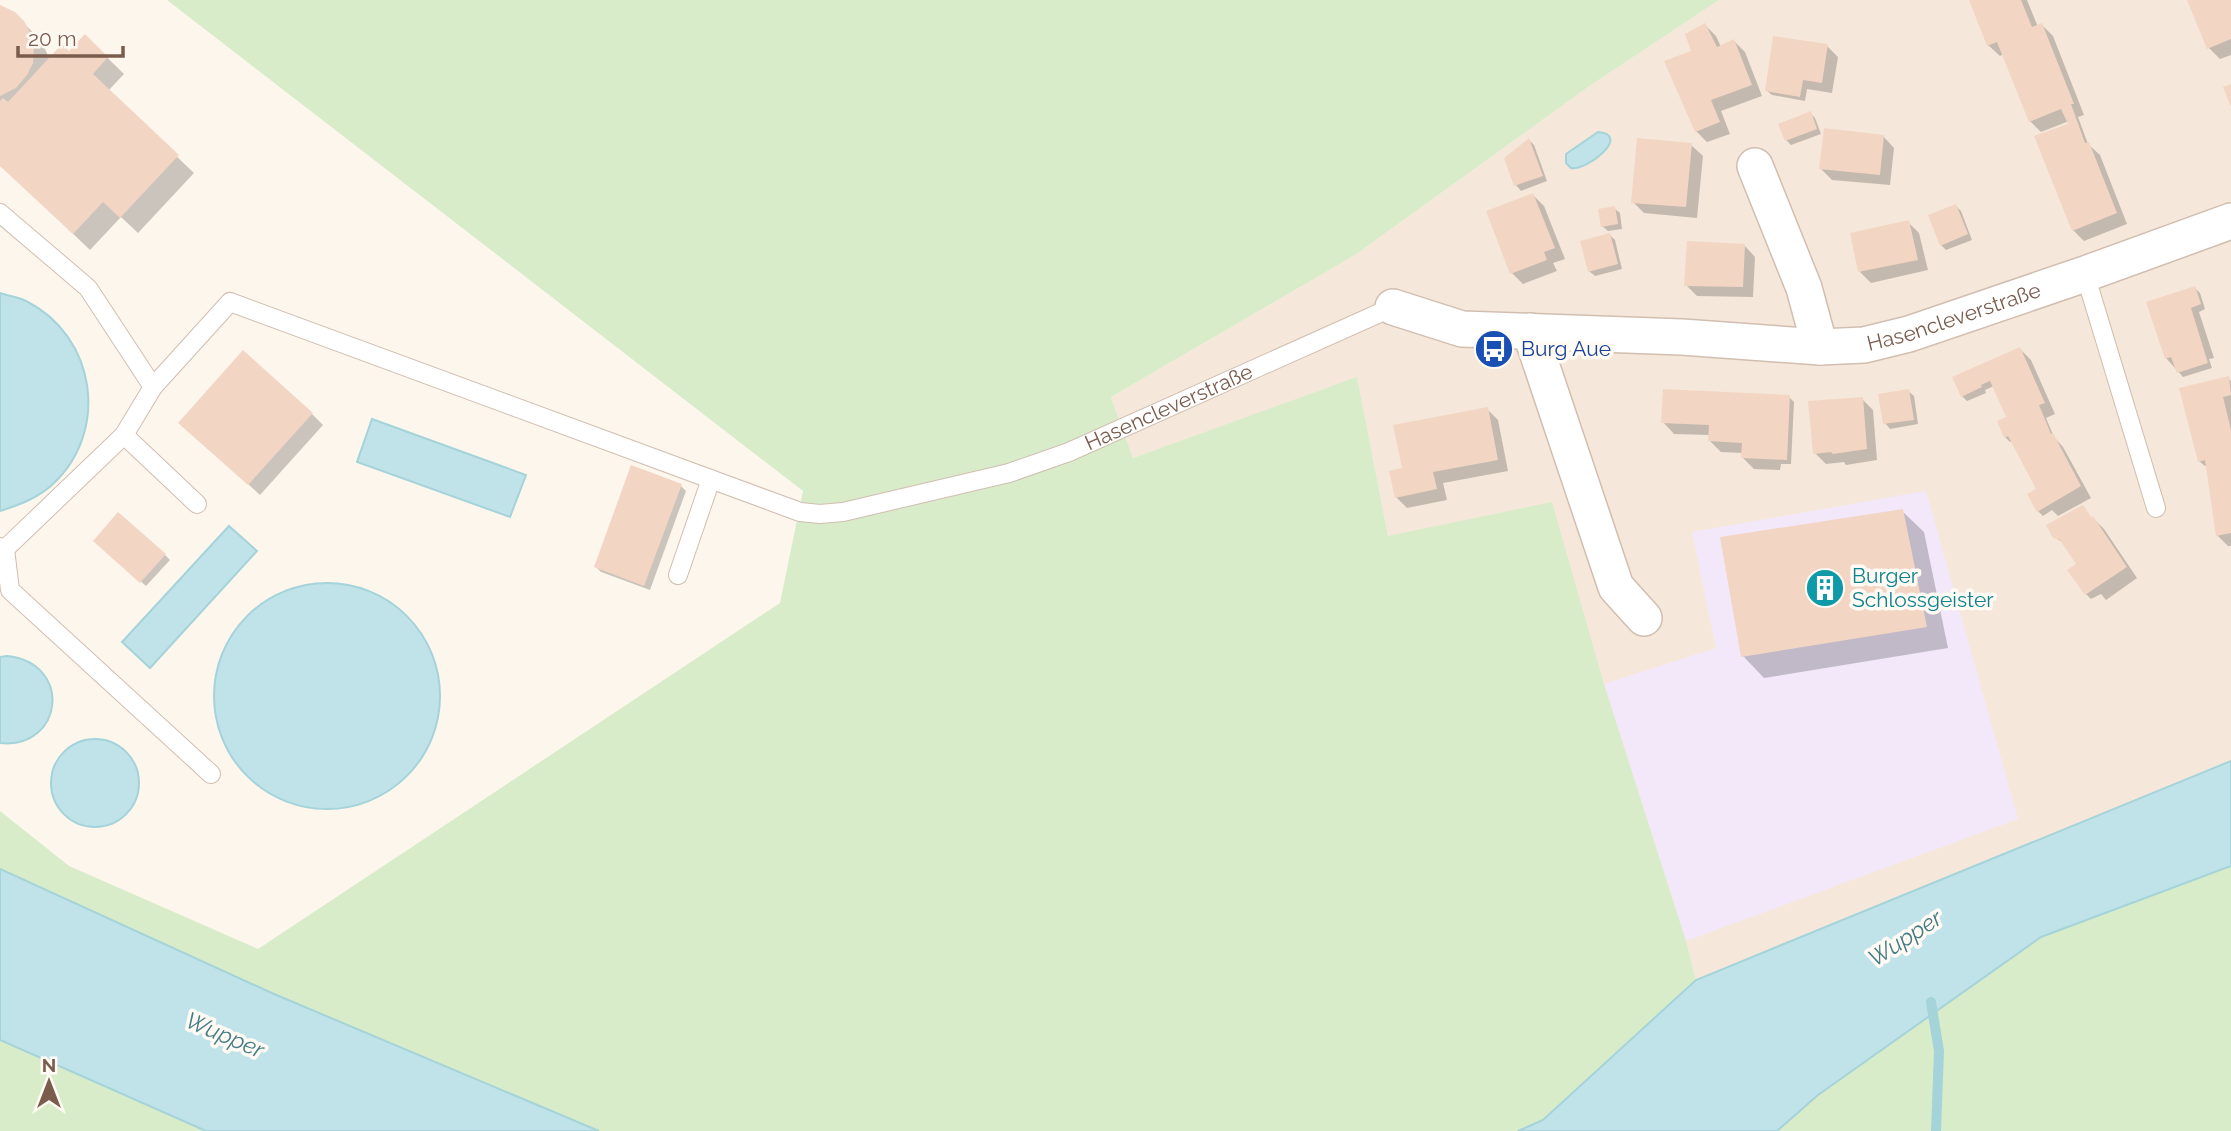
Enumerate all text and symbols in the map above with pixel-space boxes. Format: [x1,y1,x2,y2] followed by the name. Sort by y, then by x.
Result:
[18,14,122,58] scale bar
[28,26,76,51] text: 20 m
[1864,277,2044,356] street label: Hasencleverstraße
[1473,328,1515,370] bus stop icon: Burg Aue
[1521,336,1611,361] place label: Burg Aue
[1081,358,1256,455] street label: Hasencleverstraße
[1852,563,1994,612] place label: Burger Schlossgeister
[1804,567,1846,609] building icon: Burger Schlossgeister
[1863,903,1948,971] water label: Wupper
[182,1006,269,1064] water label: Wupper
[14,1047,84,1117] north arrow
[42,1054,56,1076] text: N

